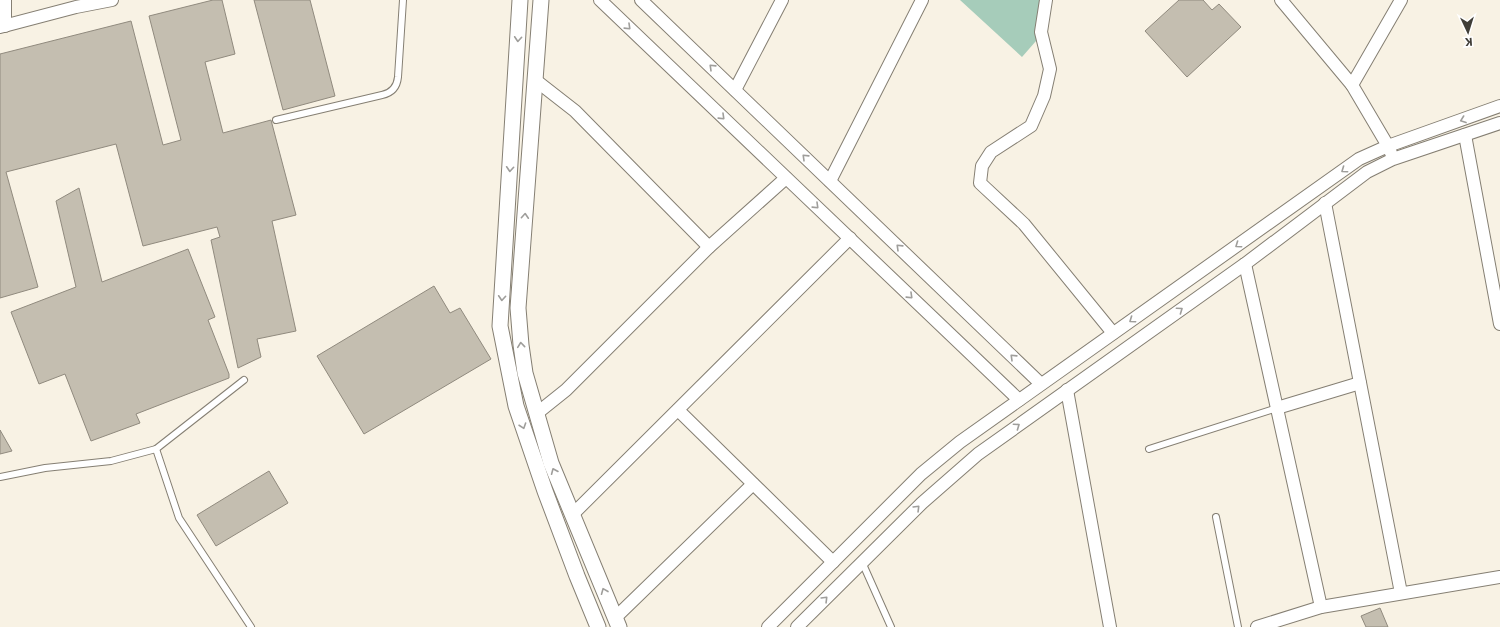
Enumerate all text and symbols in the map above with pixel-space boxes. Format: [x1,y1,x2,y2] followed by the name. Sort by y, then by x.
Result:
[1448,12,1488,52] north arrow
[623,22,631,30] one-way arrow
[514,36,522,42] one-way arrow
[1464,36,1473,49] text: K
[709,64,717,72] one-way arrow
[717,112,725,119] one-way arrow
[1460,115,1467,123] one-way arrow
[802,155,810,162] one-way arrow
[1341,165,1348,172] one-way arrow
[505,166,514,172] one-way arrow
[811,201,819,209] one-way arrow
[520,213,529,219] one-way arrow
[1235,240,1242,248] one-way arrow
[896,245,904,252] one-way arrow
[905,291,913,299] one-way arrow
[497,295,506,301] one-way arrow
[1176,308,1183,315] one-way arrow
[1129,315,1136,322] one-way arrow
[517,342,526,349] one-way arrow
[1010,354,1018,362] one-way arrow
[518,422,526,429] one-way arrow
[1013,424,1020,431] one-way arrow
[551,467,559,475] one-way arrow
[912,505,920,513] one-way arrow
[600,587,608,594] one-way arrow
[820,597,828,604] one-way arrow

